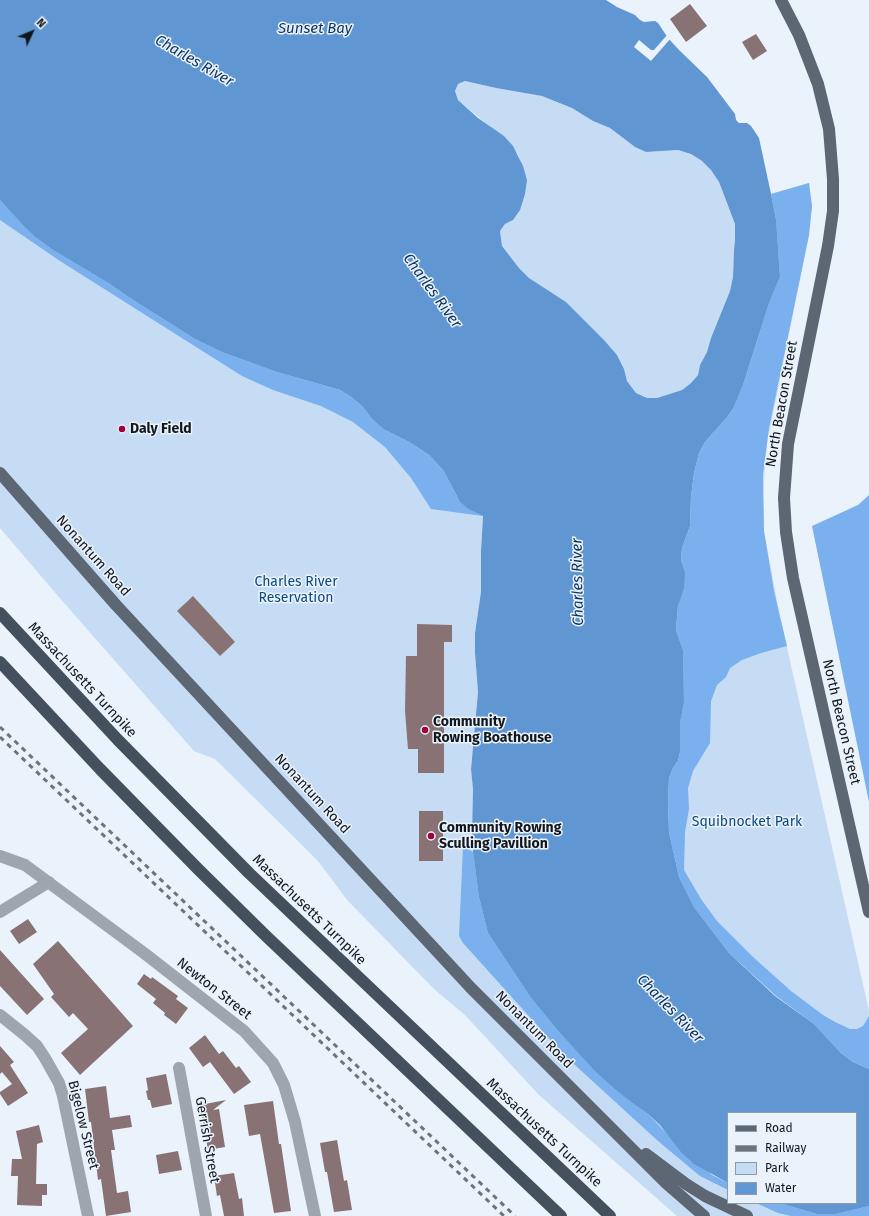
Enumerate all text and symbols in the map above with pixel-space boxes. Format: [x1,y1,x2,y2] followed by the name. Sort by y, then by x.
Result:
[12,12,52,52] north arrow
[34,16,48,30] text: N
[278,20,352,38] water label: Sunset Bay
[151,31,237,91] water label: Charles River
[399,250,465,332] water label: Charles River
[763,339,801,469] street label: North Beacon Street
[130,421,192,437] place label: Daly Field
[117,424,127,434] marker: Daly Field
[52,512,134,600] street label: Nonantum Road
[568,538,588,626] water label: Charles River
[254,574,338,606] park label: Charles River Reservation
[24,619,140,741] street label: Massachusetts Turnpike
[818,658,864,786] street label: North Beacon Street
[433,714,552,746] place label: Community Rowing Boathouse
[420,725,430,735] marker: Community Rowing Boathouse
[271,751,353,837] street label: Nonantum Road
[692,814,802,830] park label: Squibnocket Park
[439,820,561,852] place label: Community Rowing Sculling Pavillion
[426,831,436,841] marker: Community Rowing Sculling Pavillion
[249,851,369,969] street label: Massachusetts Turnpike
[173,955,255,1023] street label: Newton Street
[633,971,707,1047] water label: Charles River
[492,988,576,1072] street label: Nonantum Road
[483,1075,605,1191] street label: Massachusetts Turnpike
[64,1079,102,1171] street label: Bigelow Street
[191,1095,223,1185] street label: Gerrish Street
[727,1112,857,1204] legend
[765,1121,793,1135] text: Road
[765,1141,806,1155] text: Railway
[765,1161,789,1175] text: Park
[765,1181,796,1195] text: Water

